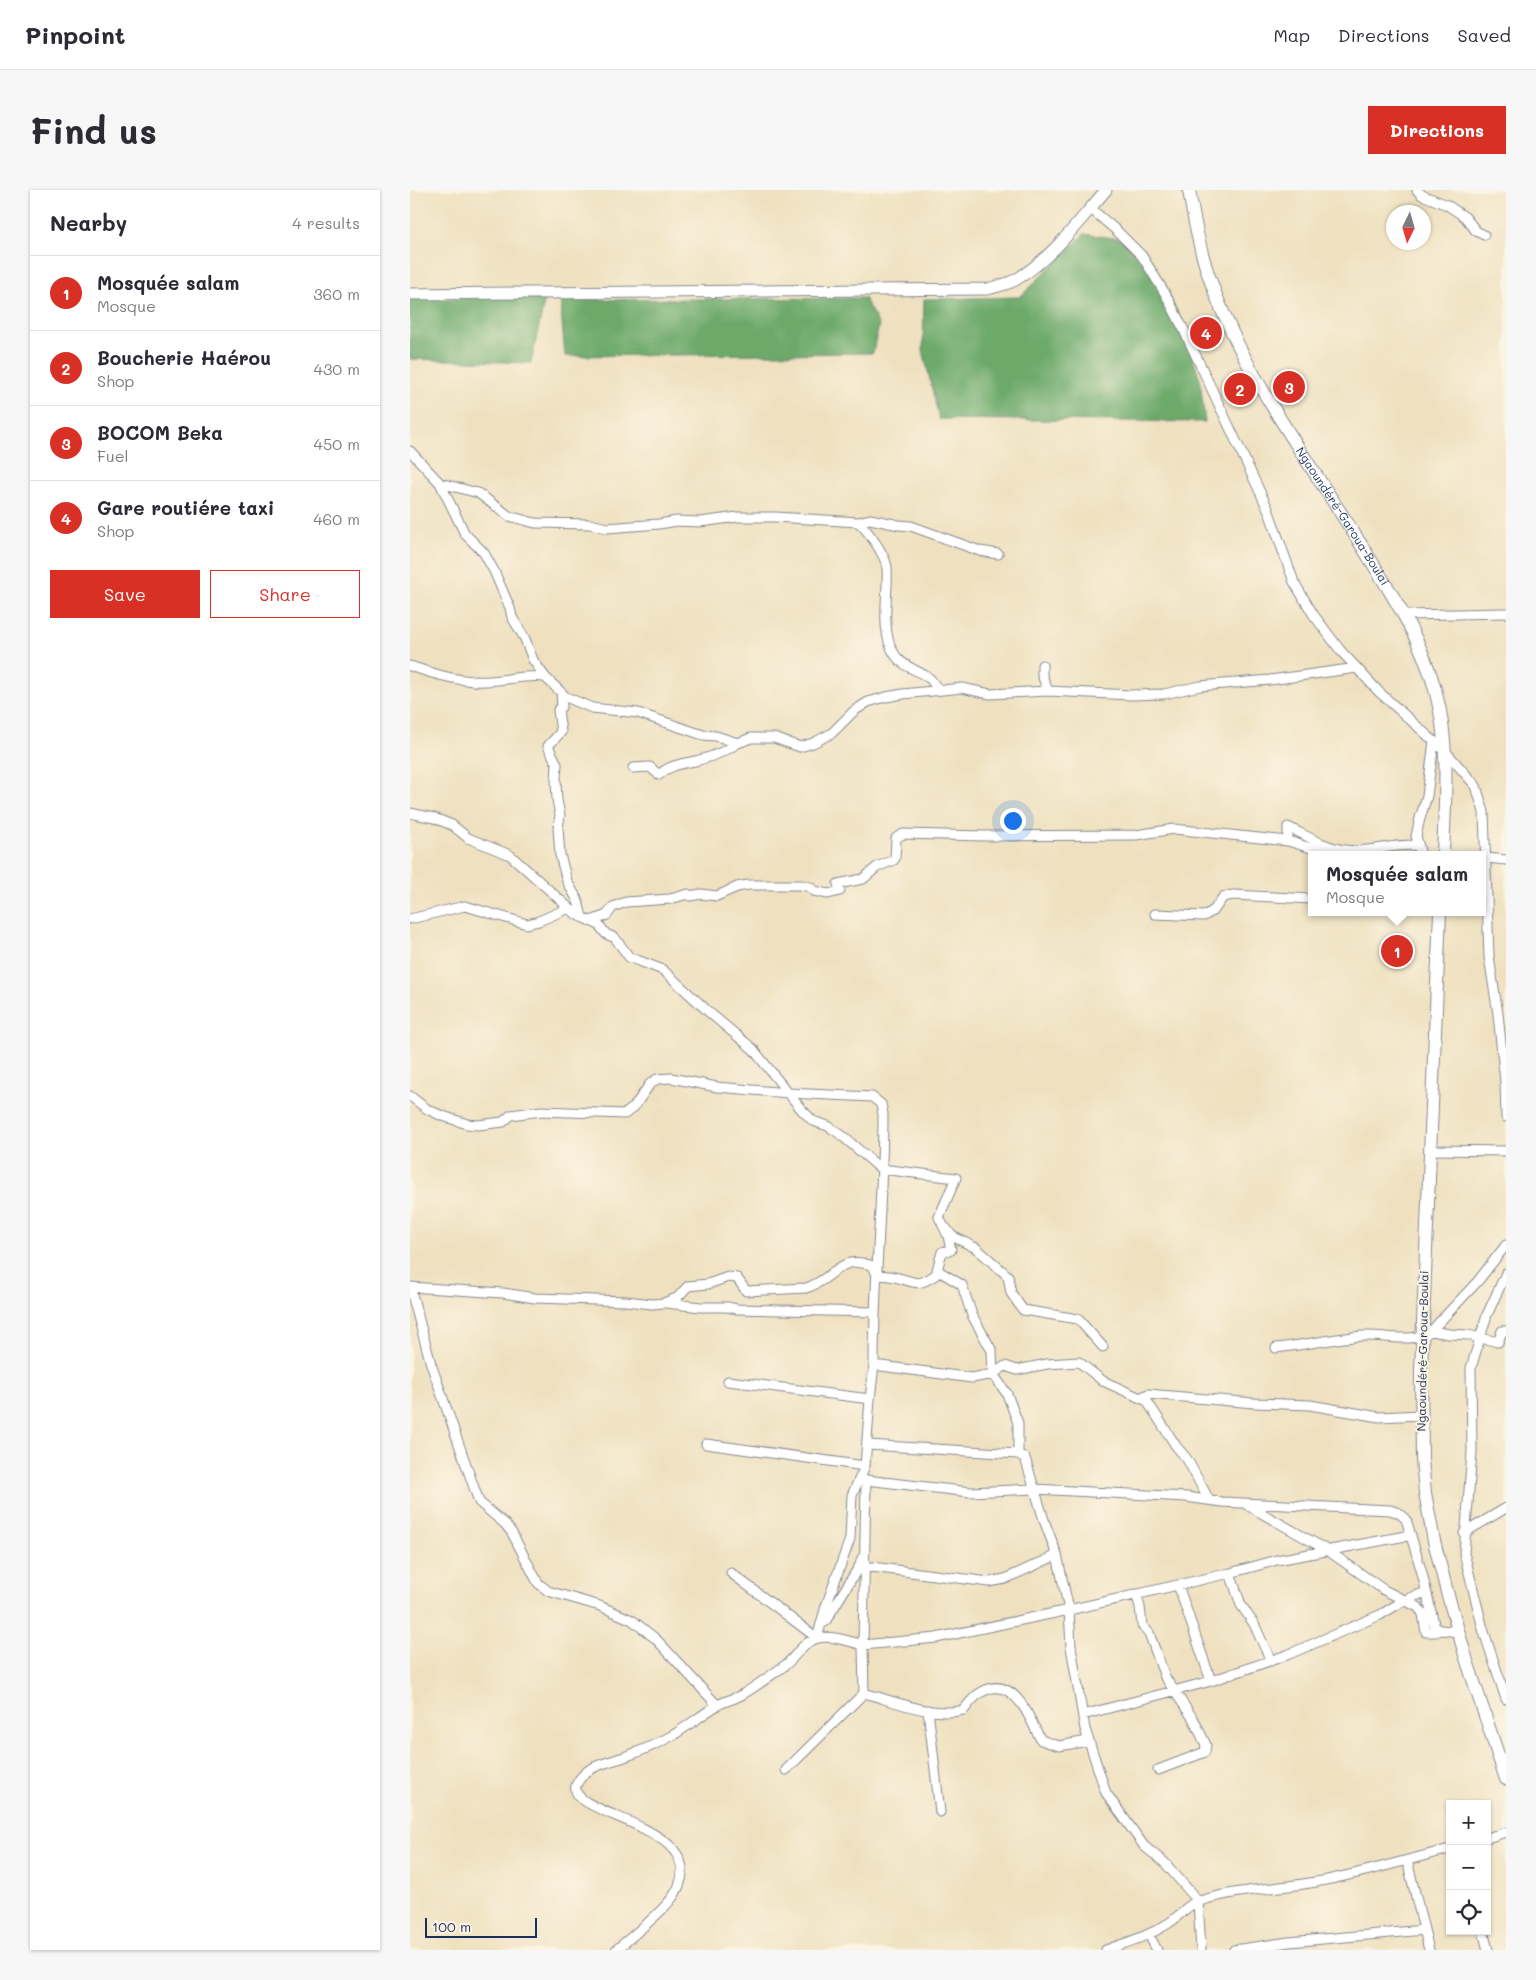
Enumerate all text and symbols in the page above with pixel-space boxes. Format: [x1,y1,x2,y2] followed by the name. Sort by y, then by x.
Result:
[25,19,126,50] text: Pinpoint
[1273,23,1310,47] text: Map
[1338,23,1430,47] text: Directions
[1458,23,1511,47] text: Saved
[1368,106,1506,154] button: Directions
[30,107,157,153] text: Find us
[1386,205,1431,250] north arrow
[50,209,127,236] text: Nearby
[292,212,360,233] text: 4 results
[97,270,239,295] text: Mosquée salam
[62,283,70,304] text: 1
[313,283,360,304] text: 360 m
[97,295,156,316] text: Mosque
[1190,314,1222,352] pin: 4
[97,345,271,370] text: Boucherie Haérou
[62,358,70,379] text: 2
[313,358,360,379] text: 430 m
[1273,368,1305,406] pin: 3
[97,370,134,391] text: Shop
[1224,370,1256,408] pin: 2
[97,420,223,445] text: BOCOM Beka
[61,433,71,454] text: 3
[314,433,360,454] text: 450 m
[1293,444,1393,588] street label: Ngaoundéré-Garoua-Boulai
[97,445,129,466] text: Fuel
[97,495,274,520] text: Gare routiére taxi
[61,508,71,529] text: 4
[313,508,360,529] text: 460 m
[97,520,134,541] text: Shop
[50,570,200,618] button: Save
[210,570,360,618] button: Share
[1000,808,1026,834] your location
[1308,851,1486,916] popup
[1326,861,1468,886] text: Mosquée salam
[1326,886,1385,907] text: Mosque
[1381,932,1413,970] pin: 1
[1413,1270,1431,1432] street label: Ngaoundéré-Garoua-Boulai
[1446,1800,1491,1935] map controls
[1446,1800,1491,1845] button: +
[1446,1845,1491,1890] button: −
[1446,1890,1491,1935] button: locate
[425,1915,538,1938] scale bar
[432,1917,471,1936] text: 100 m

